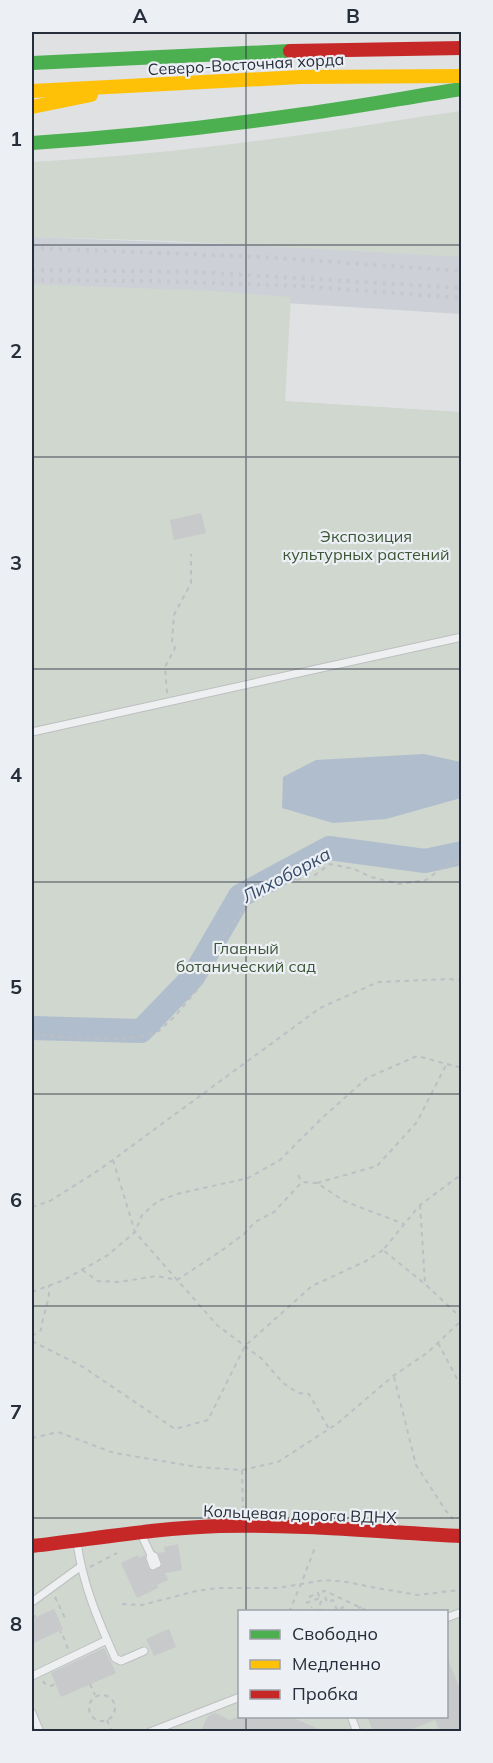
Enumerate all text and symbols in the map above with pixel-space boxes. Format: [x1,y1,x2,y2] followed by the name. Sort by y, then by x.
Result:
[133,3,148,28] text: A
[346,3,360,28] text: B
[147,49,345,79] street label: Северо-Восточная хорда
[10,126,22,151] text: 1
[10,338,22,363] text: 2
[283,526,449,564] park label: Экспозиция культурных растений
[10,550,22,575] text: 3
[10,762,22,787] text: 4
[237,842,334,908] water label: Лихоборка
[176,938,316,976] park label: Главный ботанический сад
[10,974,22,999] text: 5
[10,1187,22,1212] text: 6
[10,1399,22,1424] text: 7
[203,1501,398,1527] street label: Кольцевая дорога ВДНХ
[238,1610,448,1718] legend
[10,1611,22,1636] text: 8
[292,1622,378,1645] text: Свободно
[292,1652,381,1675] text: Медленно
[292,1682,358,1705] text: Пробка

